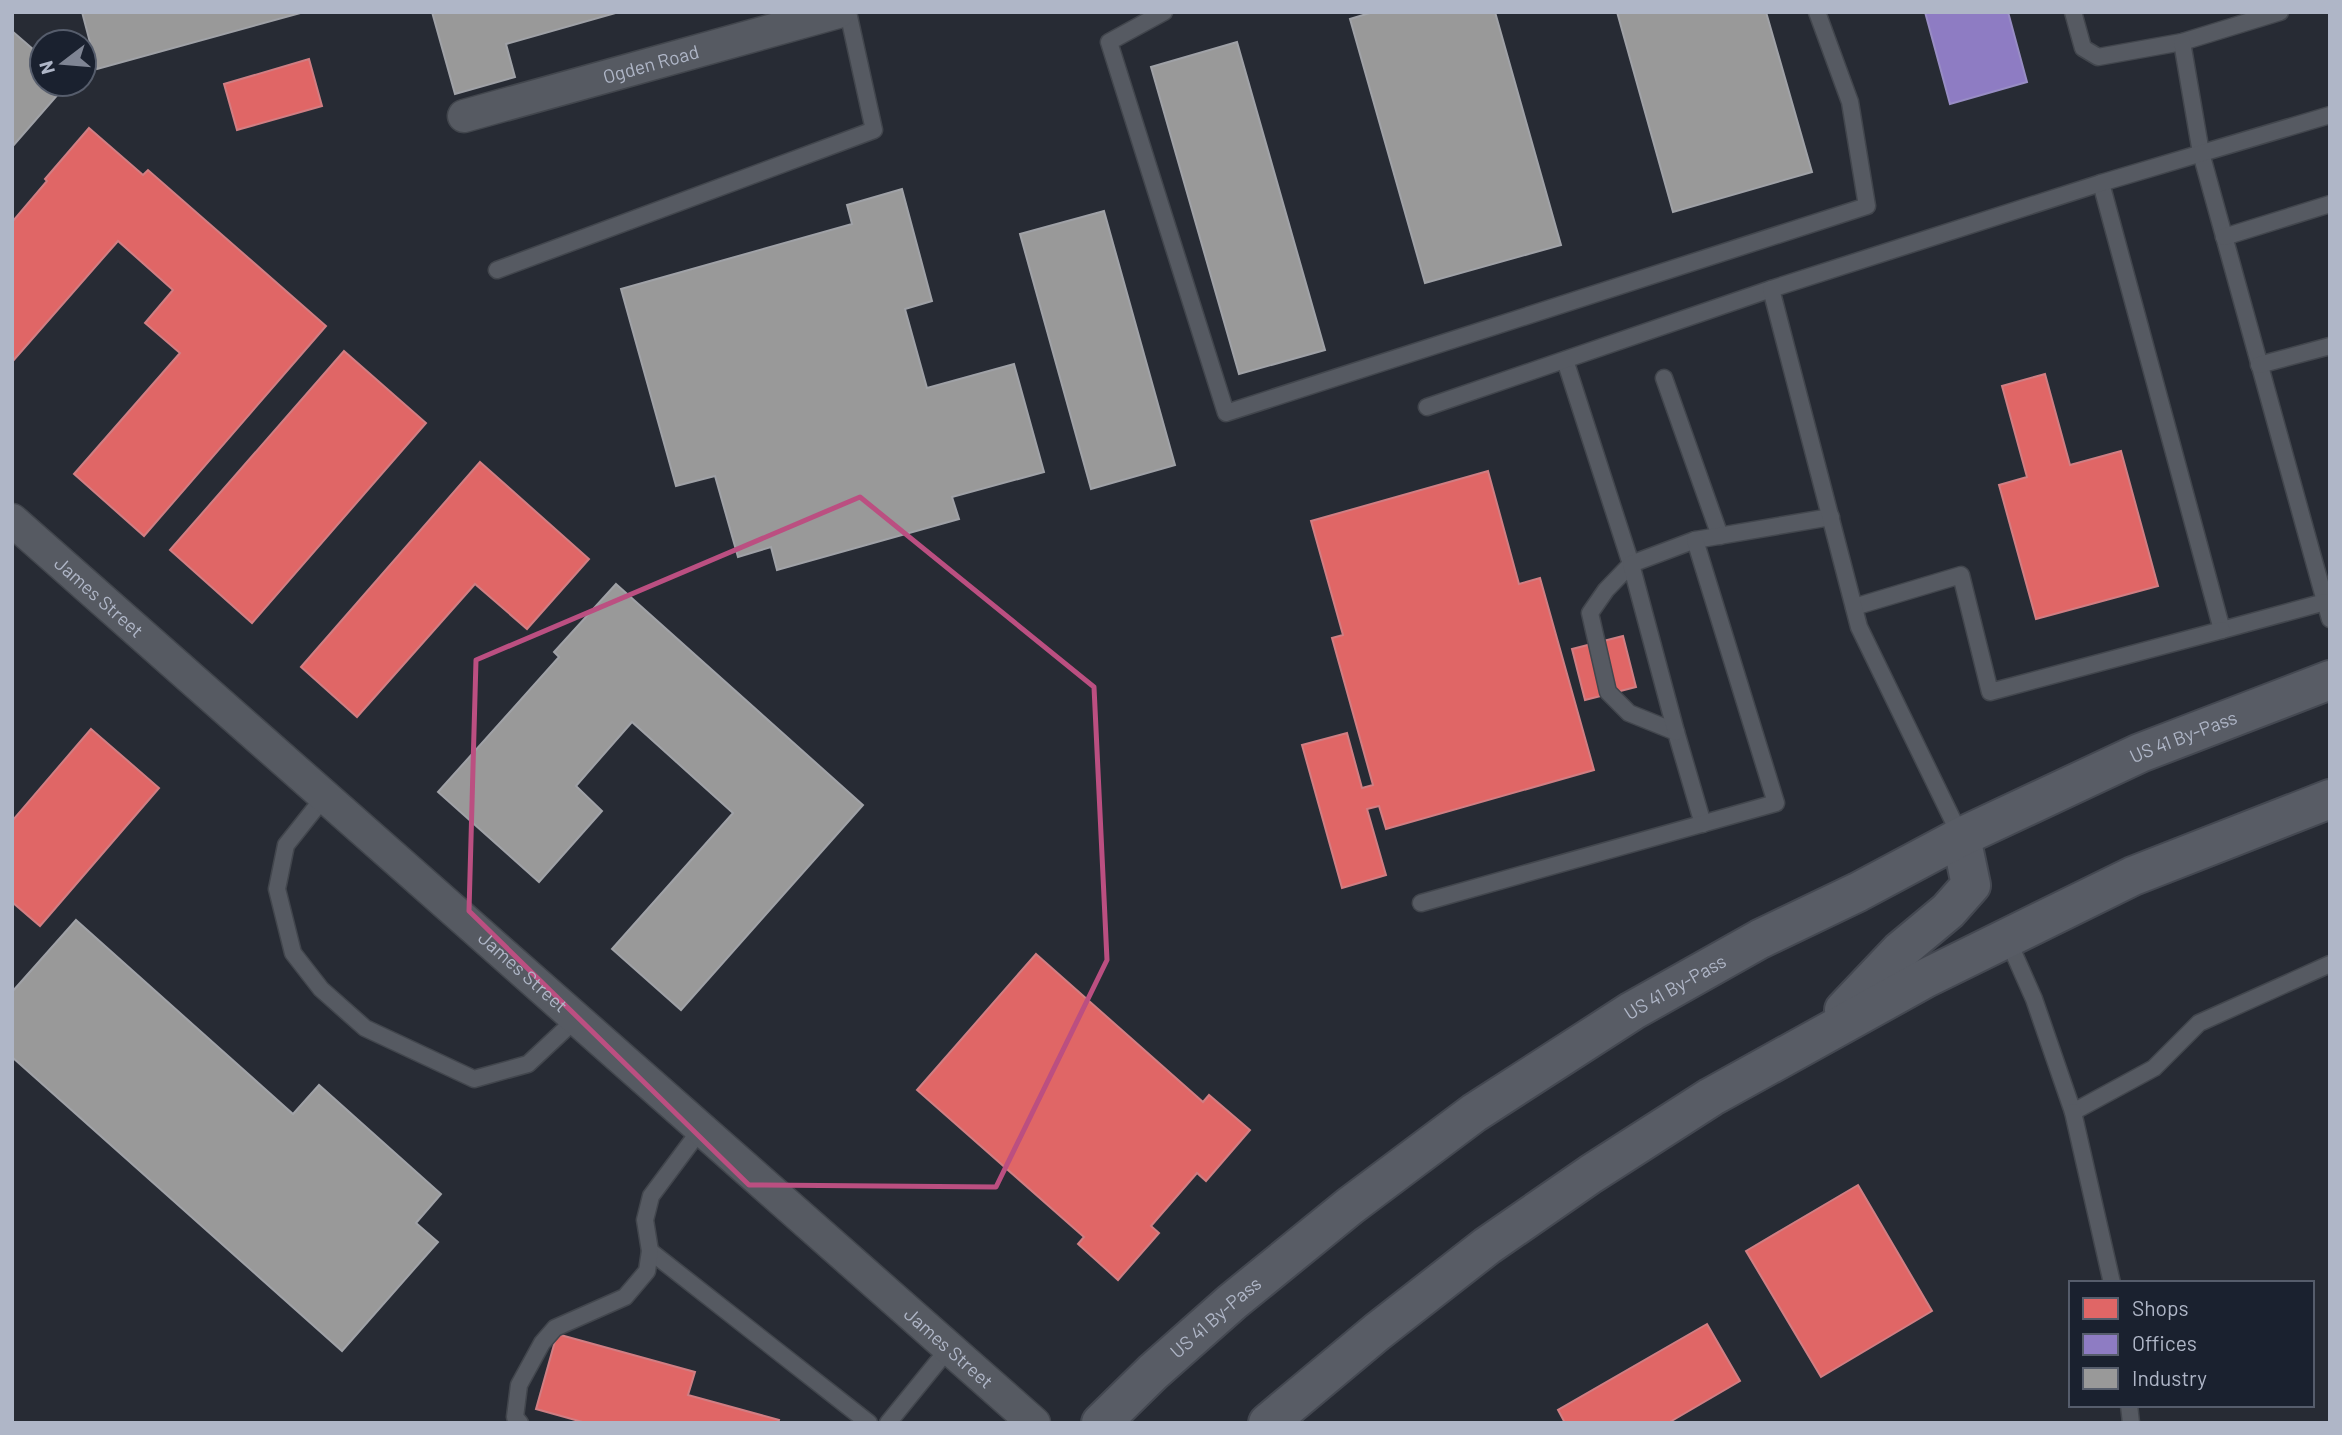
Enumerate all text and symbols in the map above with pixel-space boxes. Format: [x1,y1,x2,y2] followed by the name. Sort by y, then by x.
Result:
[28,28,98,98] north arrow
[600,39,701,88] street label: Ogden Road
[33,59,59,77] text: N
[50,551,149,642] street label: James Street
[2126,705,2240,767] street label: US 41 By-Pass
[474,926,573,1017] street label: James Street
[1620,949,1730,1024] street label: US 41 By-Pass
[1165,1271,1265,1363] street label: US 41 By-Pass
[2069,1281,2314,1407] legend
[2132,1295,2189,1320] text: Shops
[900,1302,998,1393] street label: James Street
[2132,1330,2197,1355] text: Offices
[2132,1365,2207,1390] text: Industry

